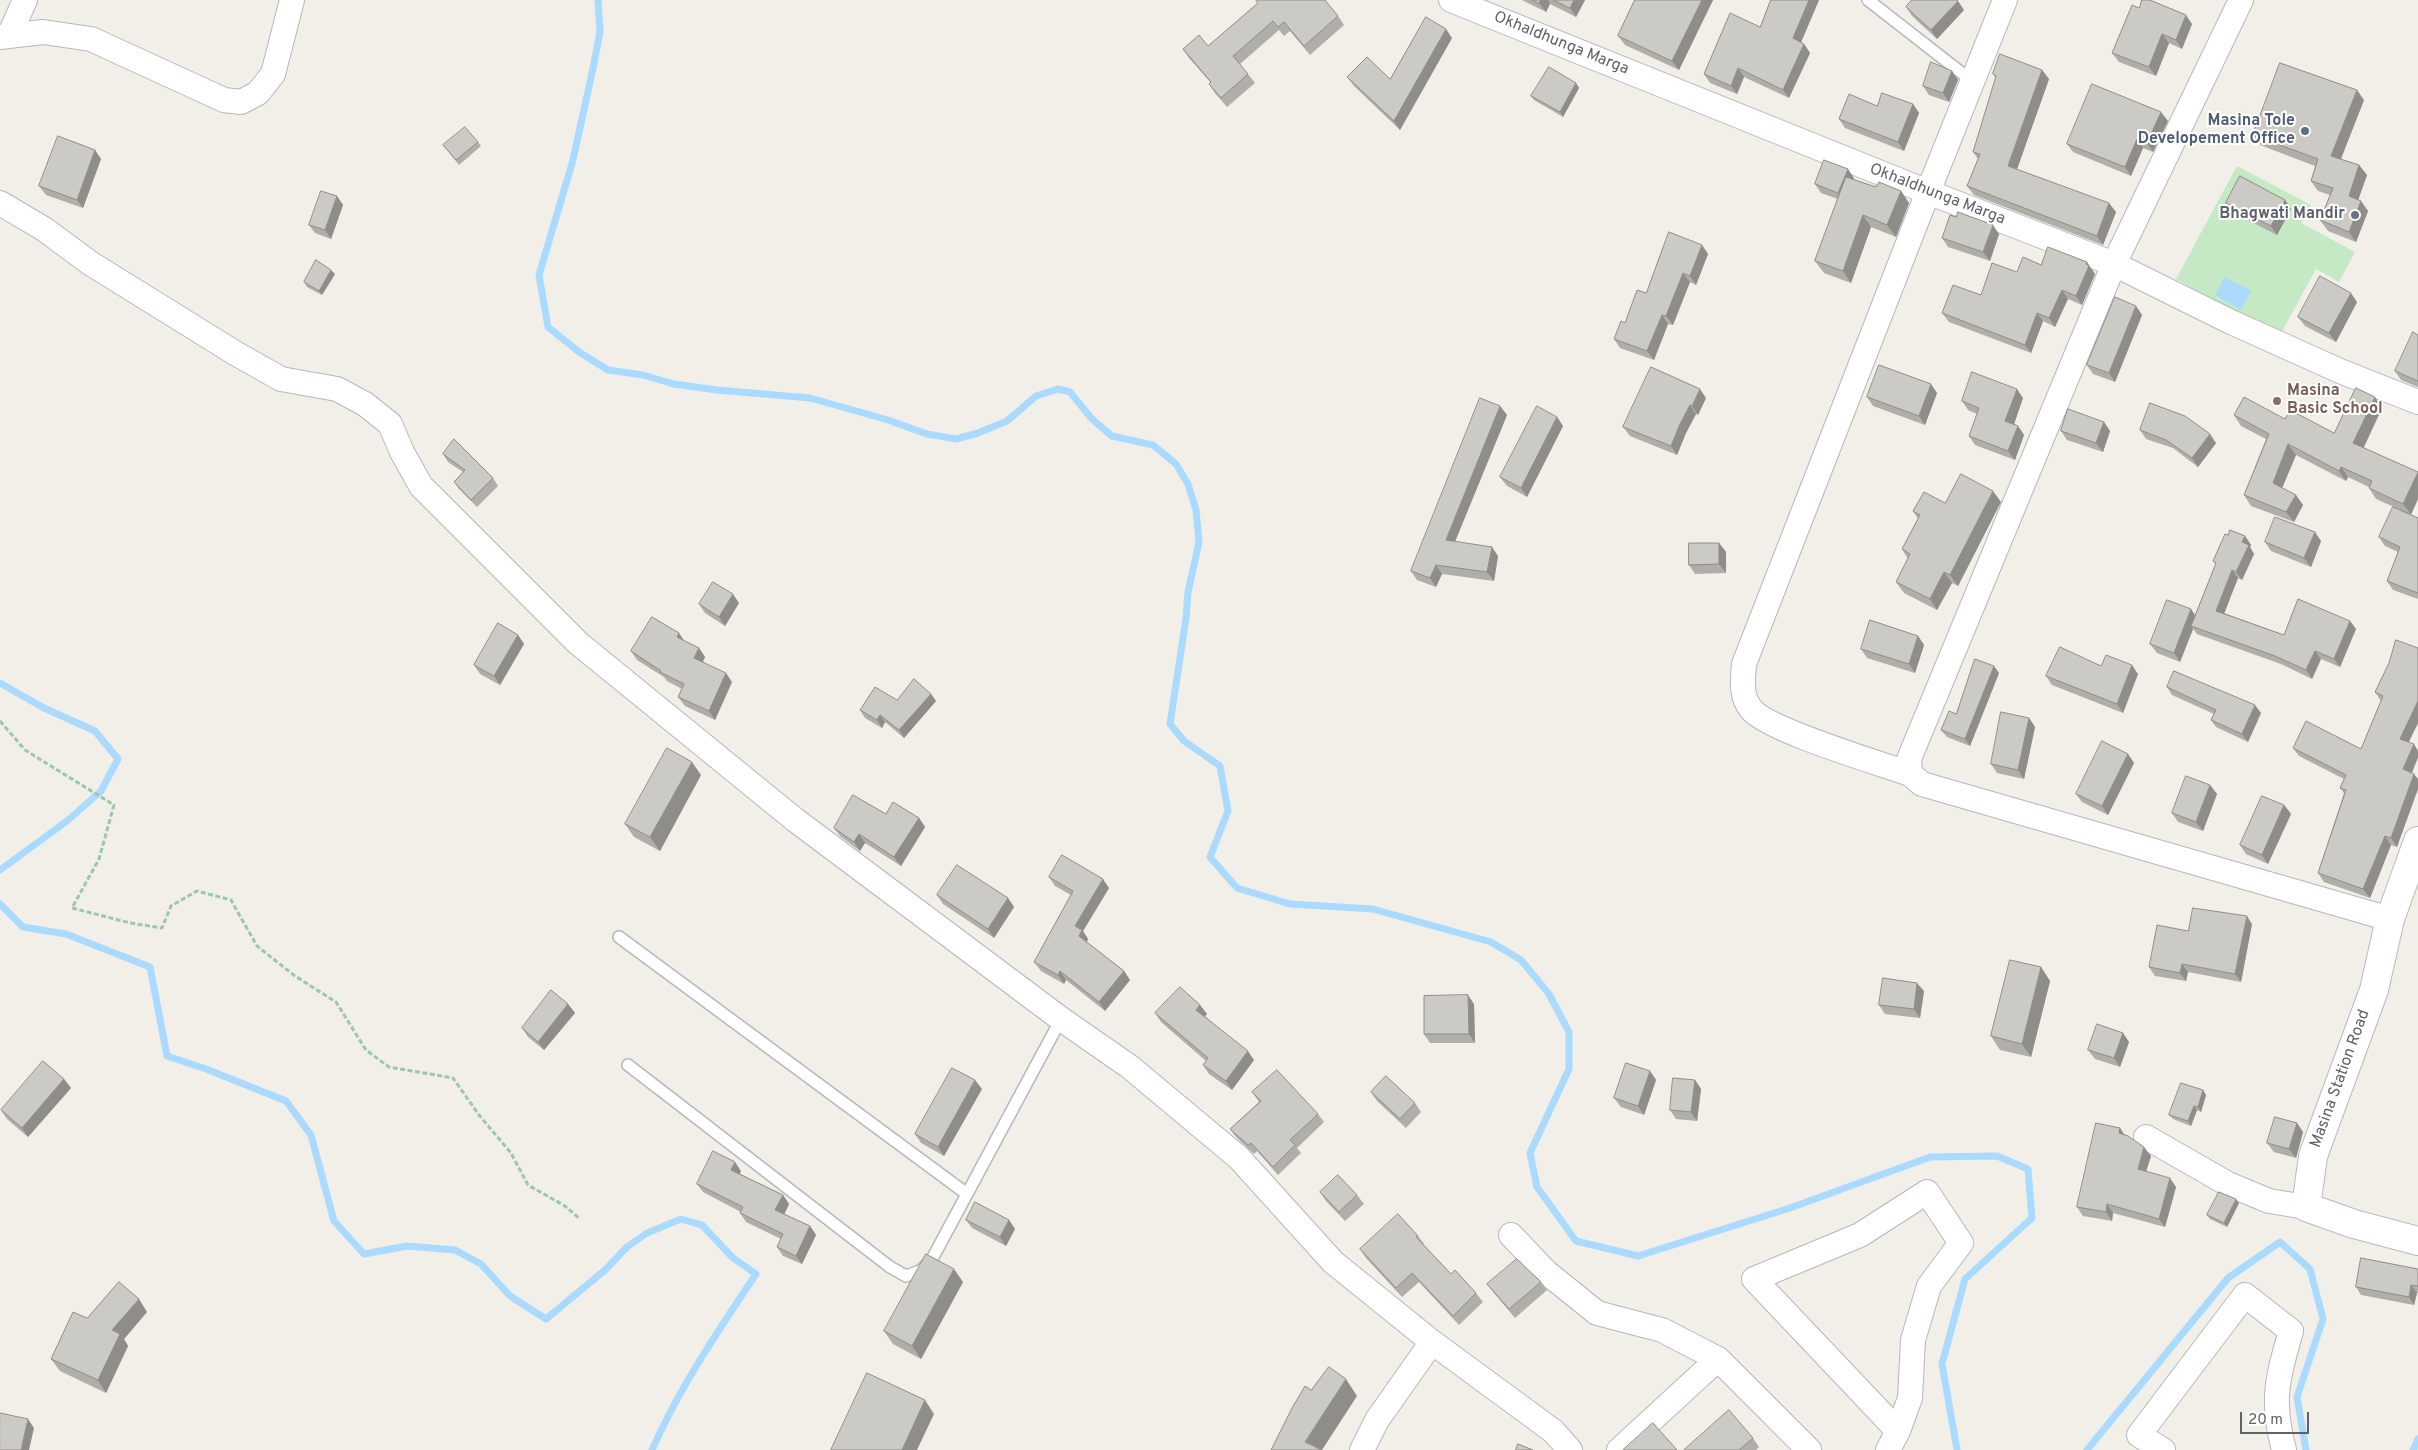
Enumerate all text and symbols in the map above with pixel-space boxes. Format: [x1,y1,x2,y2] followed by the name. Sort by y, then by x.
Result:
[1491,8,1631,80] street label: Okhaldhunga Marga
[2138,112,2295,150] place label: Masina Tole Developement Office
[2299,125,2311,137] marker: Masina Tole Developement Office
[1866,160,2008,230] street label: Okhaldhunga Marga
[2219,205,2345,225] place label: Bhagwati Mandir
[2349,209,2361,221] marker: Bhagwati Mandir
[2287,382,2383,420] place label: Masina Basic School
[2271,395,2283,407] marker: Masina Basic School
[2307,1007,2375,1151] street label: Masina Station Road
[2243,1402,2312,1434] scale bar
[2248,1411,2283,1430] text: 20 m

